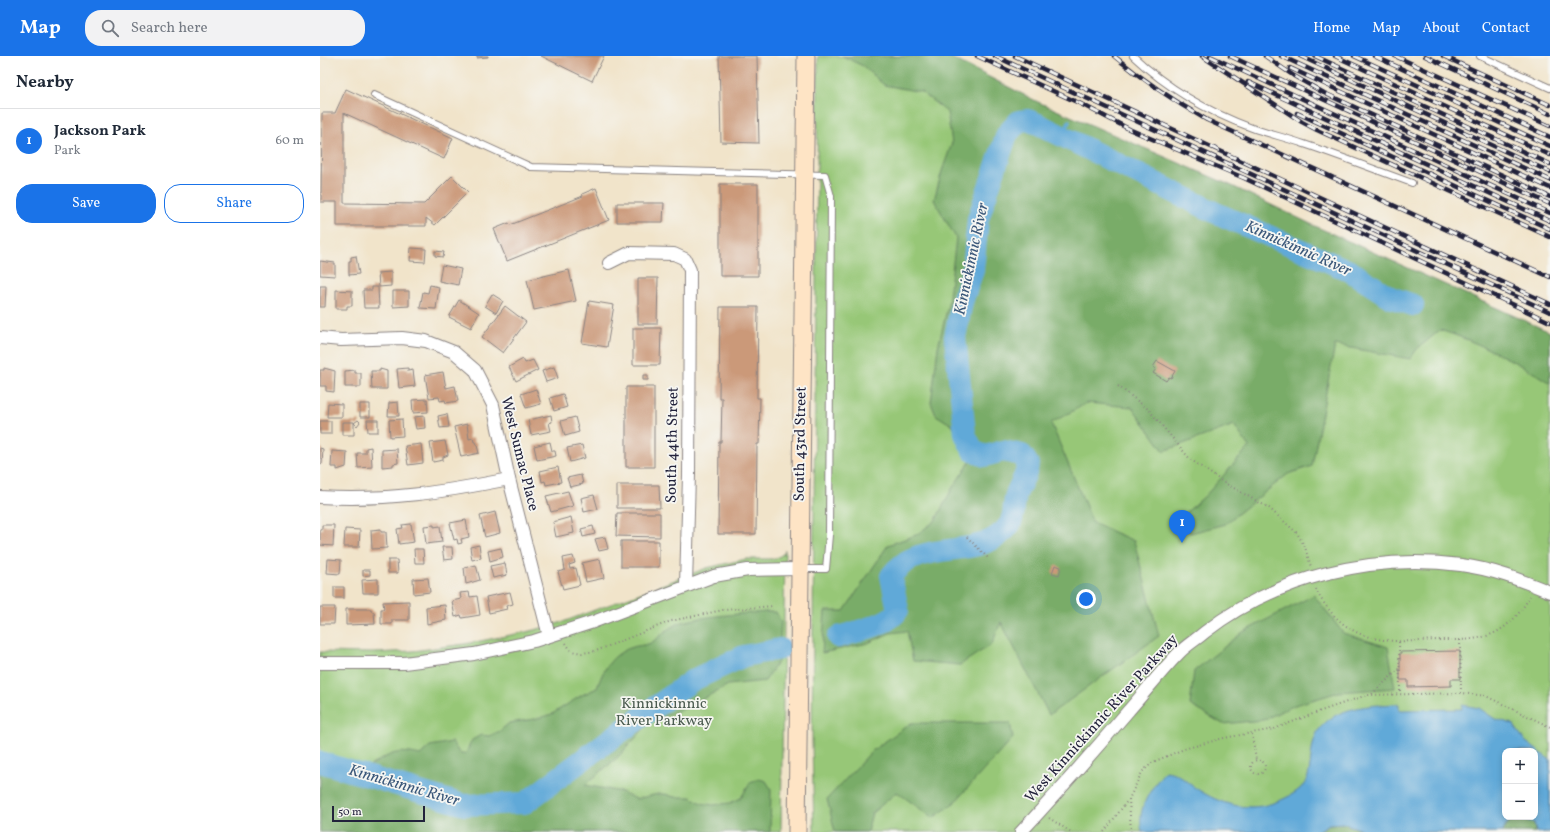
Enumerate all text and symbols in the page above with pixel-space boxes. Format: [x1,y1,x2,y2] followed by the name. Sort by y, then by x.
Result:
[85,10,365,46] search box
[20,15,61,41] text: Map
[99,17,121,39] icon: search
[131,18,208,39] text: Search here
[1313,19,1350,38] text: Home
[1372,19,1400,38] text: Map
[1422,19,1460,38] text: About
[1482,19,1530,38] text: Contact
[16,71,74,94] text: Nearby
[54,121,146,142] text: Jackson Park
[26,132,32,150] text: 1
[276,132,304,150] text: 60 m
[54,142,81,160] text: Park
[16,184,156,223] button: Save
[164,184,304,223] button: Share
[949,200,995,317] water label: Kinnickinnic River
[1241,216,1356,283] water label: Kinnickinnic River
[789,386,813,502] street label: South 43rd Street
[661,387,685,503] street label: South 44th Street
[495,395,543,513] street label: West Sumac Place
[1169,510,1195,543] pin: 1
[1076,589,1096,609] your location
[1021,630,1183,808] street label: West Kinnickinnic River Parkway
[616,694,712,732] park label: Kinnickinnic River Parkway
[1502,748,1538,820] map controls
[1502,748,1538,784] button: +
[346,760,463,813] water label: Kinnickinnic River
[1502,784,1538,820] button: −
[332,804,425,823] scale bar
[338,805,362,820] text: 50 m

